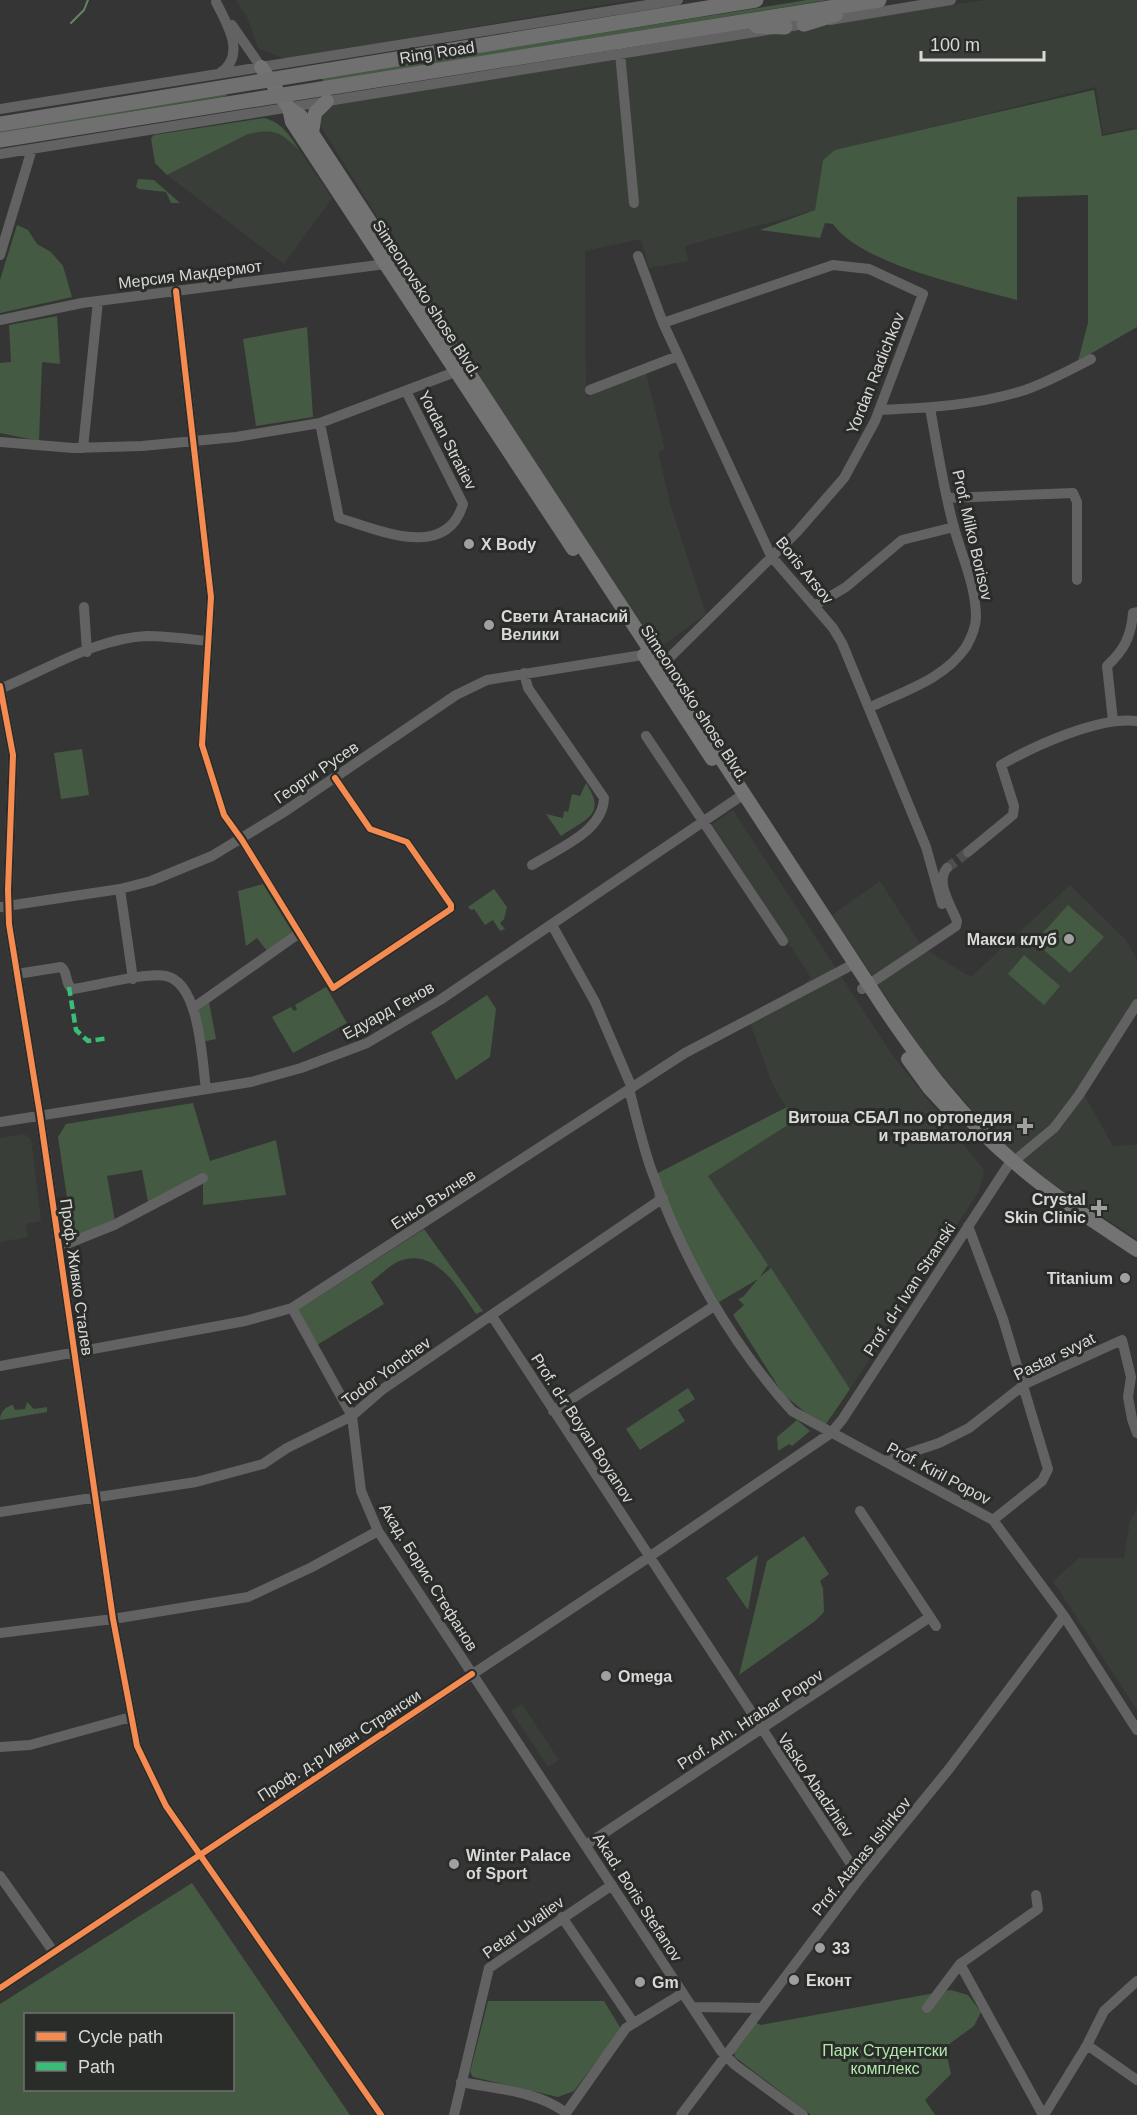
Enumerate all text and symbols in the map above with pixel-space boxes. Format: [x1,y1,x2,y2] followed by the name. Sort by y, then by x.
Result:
[921,24,1044,62] scale bar
[930,35,980,55] text: 100 m
[398,38,476,67] street label: Ring Road
[370,217,484,380] street label: Simeonovsko shose Blvd.
[117,257,264,292] street label: Мерсия Макдермот
[843,310,908,436] street label: Yordan Radichkov
[415,388,480,493] street label: Yordan Stratiev
[949,468,996,602] street label: Prof. Milko Borisov
[773,534,837,607] street label: Boris Arsov
[481,536,536,553] place label: X Body
[462,537,476,551] marker: X Body
[501,608,628,643] place label: Свети Атанасий Велики
[482,618,496,632] marker: Свети Атанасий Велики
[638,622,752,785] street label: Simeonovsko shose Blvd.
[271,738,361,807] street label: Георги Русев
[967,931,1057,948] place label: Макси клуб
[1062,932,1076,946] marker: Макси клуб
[340,978,437,1043] street label: Едуард Генов
[788,1109,1012,1144] place label: Витоша СБАЛ по ортопедия и травматология
[1016,1117,1034,1135] marker: Витоша СБАЛ по ортопедия и травматология
[388,1166,478,1233] street label: Еньо Вълчев
[1004,1191,1086,1226] place label: Crystal Skin Clinic
[57,1197,96,1357] street label: Проф. Живко Сталев
[1090,1199,1108,1217] marker: Crystal Skin Clinic
[860,1220,959,1359] street label: Prof. d-r Ivan Stranski
[1047,1270,1113,1287] place label: Titanium
[1118,1271,1132,1285] marker: Titanium
[1011,1329,1098,1383] street label: Pastar svyat
[339,1334,434,1409] street label: Todor Yonchev
[528,1351,637,1506] street label: Prof. d-r Boyan Boyanov
[884,1439,993,1508] street label: Prof. Kiril Popov
[376,1500,481,1654] street label: Акад. Борис Стефанов
[674,1666,826,1773] street label: Prof. Arh. Hrabar Popov
[618,1668,672,1685] place label: Omega
[599,1669,613,1683] marker: Omega
[255,1686,424,1805] street label: Проф. д-р Иван Странски
[775,1730,857,1840] street label: Vasko Abadzhiev
[809,1794,914,1919] street label: Prof. Atanas Ishirkov
[590,1830,685,1965] street label: Akad. Boris Stefanov
[466,1847,571,1882] place label: Winter Palace of Sport
[447,1857,461,1871] marker: Winter Palace of Sport
[479,1893,567,1962] street label: Petar Uvaliev
[832,1940,850,1957] place label: 33
[813,1941,827,1955] marker: 33
[806,1972,852,1989] place label: Еконт
[787,1973,801,1987] marker: Еконт
[652,1974,679,1991] place label: Gm
[633,1975,647,1989] marker: Gm
[24,2013,234,2091] legend
[78,2027,163,2047] text: Cycle path
[822,2042,948,2077] park label: Парк Студентски комплекс
[78,2057,115,2077] text: Path

